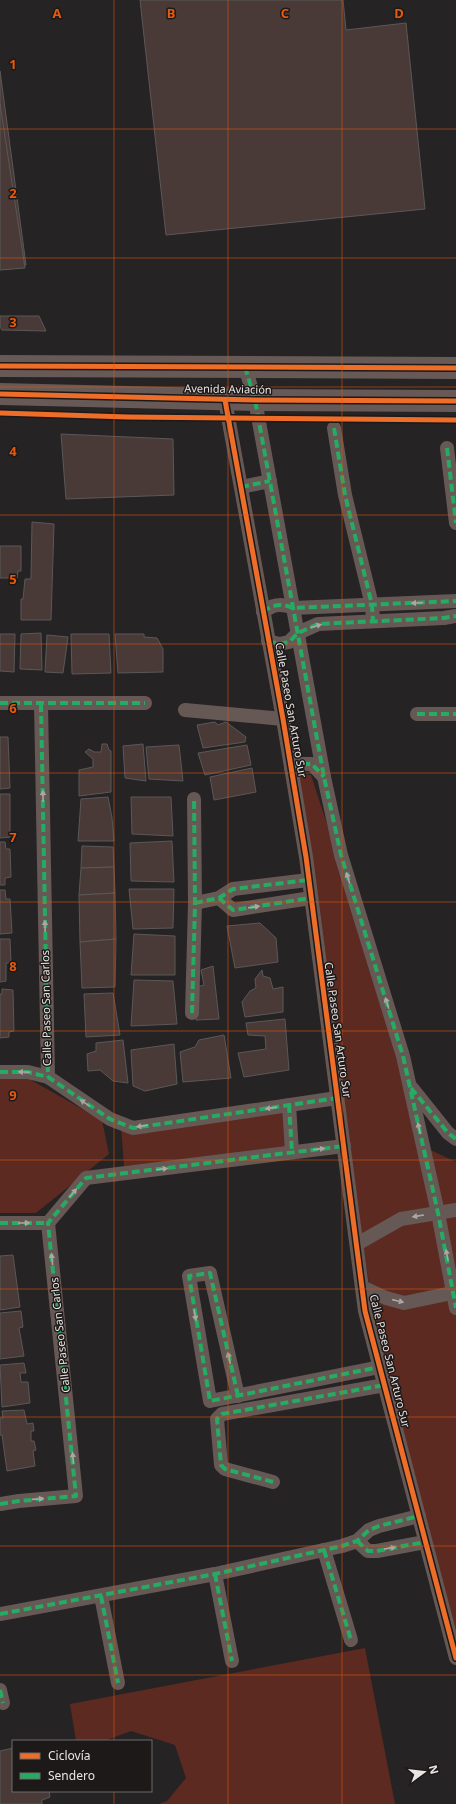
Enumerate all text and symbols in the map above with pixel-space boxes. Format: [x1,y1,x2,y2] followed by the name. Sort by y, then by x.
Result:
[53,4,62,22] text: A
[167,4,175,22] text: B
[281,4,289,22] text: C
[394,4,404,22] text: D
[9,55,17,73] text: 1
[9,184,17,202] text: 2
[9,313,17,331] text: 3
[184,380,272,397] street label: Avenida Aviación
[9,442,17,460] text: 4
[9,570,17,588] text: 5
[410,600,423,606] one-way arrow
[310,623,322,629] one-way arrow
[272,641,311,779] street label: Calle Paseo San Arturo Sur
[9,699,17,717] text: 6
[40,789,46,802] one-way arrow
[9,828,17,846] text: 7
[345,872,351,884] one-way arrow
[247,904,260,910] one-way arrow
[42,919,48,932] one-way arrow
[37,950,54,1066] street label: Calle Paseo San Carlos
[9,957,17,975] text: 8
[322,961,356,1099] street label: Calle Paseo San Arturo Sur
[383,996,389,1008] one-way arrow
[17,1069,30,1075] one-way arrow
[9,1086,17,1104] text: 9
[80,1099,90,1107] one-way arrow
[265,1105,277,1111] one-way arrow
[416,1122,422,1135] one-way arrow
[136,1124,148,1130] one-way arrow
[313,1146,325,1152] one-way arrow
[156,1165,168,1172] one-way arrow
[69,1188,78,1199] one-way arrow
[411,1213,424,1219] one-way arrow
[18,1220,31,1226] one-way arrow
[443,1249,449,1262] one-way arrow
[49,1253,55,1265] one-way arrow
[46,1277,73,1394] street label: Calle Paseo San Carlos
[367,1293,414,1430] street label: Calle Paseo San Arturo Sur
[392,1299,404,1305] one-way arrow
[192,1308,198,1321] one-way arrow
[226,1351,232,1364] one-way arrow
[69,1452,76,1464] one-way arrow
[32,1496,44,1503] one-way arrow
[384,1545,396,1551] one-way arrow
[12,1740,152,1792] legend
[48,1747,90,1764] text: Ciclovía
[404,1752,444,1792] north arrow
[426,1763,443,1776] text: N
[48,1767,95,1784] text: Sendero

